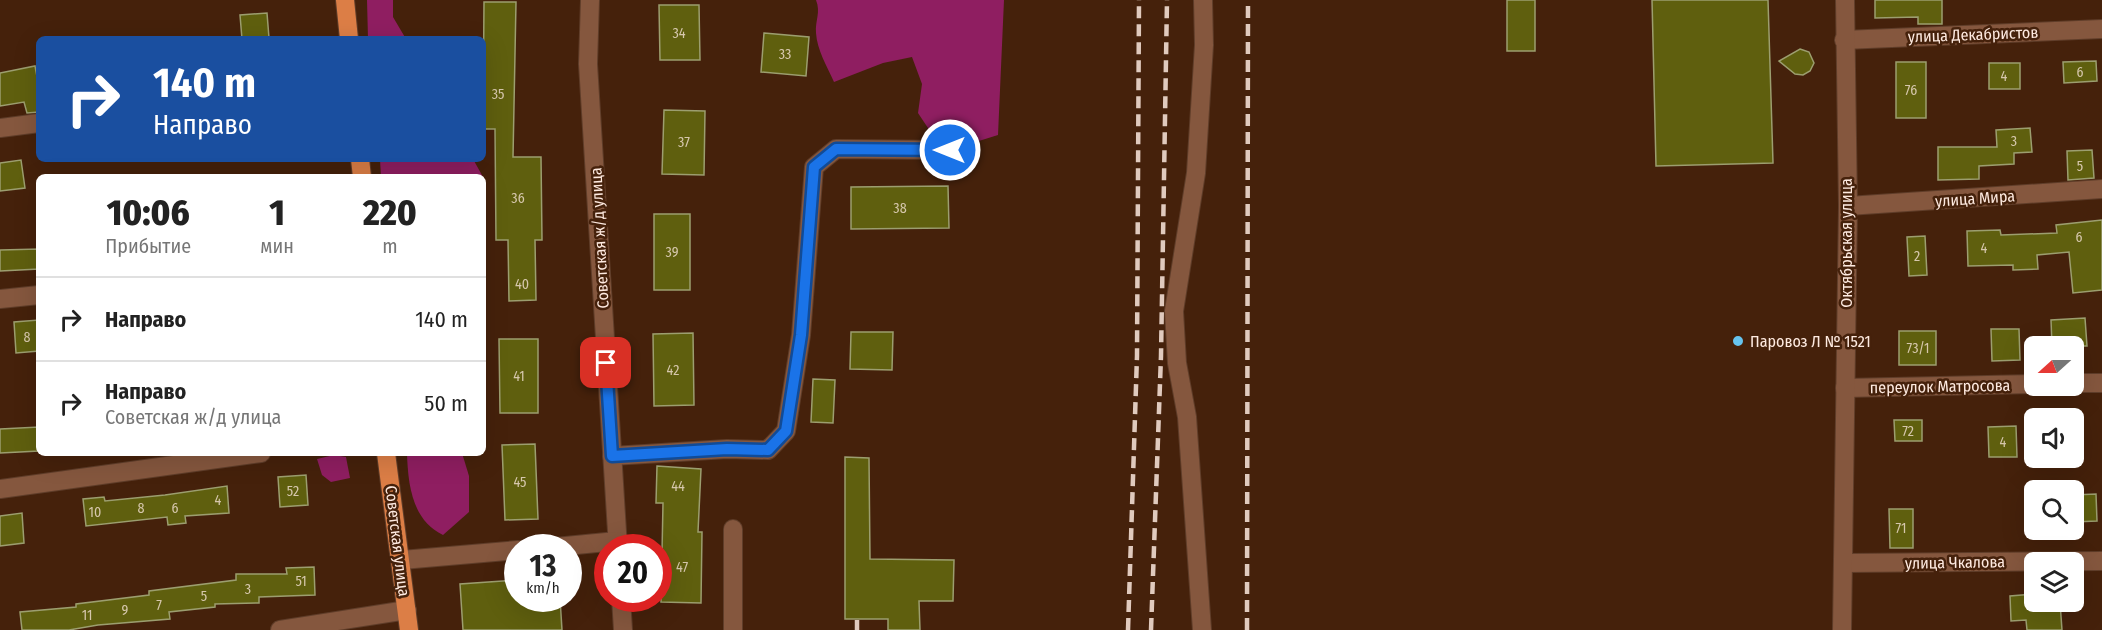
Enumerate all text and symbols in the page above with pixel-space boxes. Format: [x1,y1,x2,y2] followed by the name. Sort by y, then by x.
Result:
[1907,23,2039,46] street label: улица Декабристов
[672,25,686,42] house number: 34
[779,46,791,63] house number: 33
[153,58,256,108] text: 140 m
[54,60,132,138] icon: right
[2077,64,2084,81] house number: 6
[2001,68,2008,85] house number: 4
[1905,82,1917,99] house number: 76
[492,86,504,103] house number: 35
[153,109,252,141] text: Направо
[918,118,982,182] position arrow
[2011,133,2017,150] house number: 3
[678,134,690,151] house number: 37
[2077,158,2083,175] house number: 5
[586,167,613,309] street label: Советская ж/д улица
[1837,178,1856,308] street label: Октябрьская улица
[1934,186,2016,211] street label: улица Мира
[511,190,525,207] house number: 36
[107,191,190,235] text: 10:06
[269,191,285,235] text: 1
[363,191,417,235] text: 220
[893,200,907,217] house number: 38
[2076,229,2083,246] house number: 6
[105,234,191,258] text: Прибытие
[260,234,294,258] text: мин
[382,234,398,258] text: m
[1981,240,1988,257] house number: 4
[666,244,679,261] house number: 39
[1914,248,1920,265] house number: 2
[515,276,529,293] house number: 40
[54,303,87,336] icon: right
[105,306,186,333] text: Направо
[415,306,468,333] text: 140 m
[24,329,31,346] house number: 8
[1750,332,1871,351] place label: Паровоз Л № 1521
[1731,334,1745,348] marker: Паровоз Л № 1521
[2024,336,2084,396] north arrow
[2024,336,2084,612] map controls
[580,337,631,388] pin
[1907,340,1929,357] house number: 73/1
[589,346,622,379] icon: arrive
[667,362,679,379] house number: 42
[513,368,525,385] house number: 41
[1870,376,2011,397] street label: переулок Матросова
[105,378,186,405] text: Направо
[54,387,87,420] icon: right
[424,390,468,417] text: 50 m
[105,405,281,429] text: Советская ж/д улица
[2024,408,2084,468] button: sound
[1902,423,1914,440] house number: 72
[2000,434,2007,451] house number: 4
[513,474,527,491] house number: 45
[671,478,685,495] house number: 44
[2024,480,2084,540] button: search
[287,483,299,500] house number: 52
[381,485,414,598] street label: Советская улица
[215,492,222,509] house number: 4
[138,500,145,517] house number: 8
[172,500,179,517] house number: 6
[89,504,101,521] house number: 10
[1896,520,1906,537] house number: 71
[594,534,672,612] speed limit sign: 20
[530,548,556,584] text: 13
[1905,552,2005,573] street label: улица Чкалова
[2024,552,2084,612] button: layers
[676,559,688,576] house number: 47
[295,573,307,590] house number: 51
[526,579,560,597] text: km/h
[245,581,251,598] house number: 3
[201,588,207,605] house number: 5
[156,597,162,614] house number: 7
[122,602,129,619] house number: 9
[82,607,92,624] house number: 11

